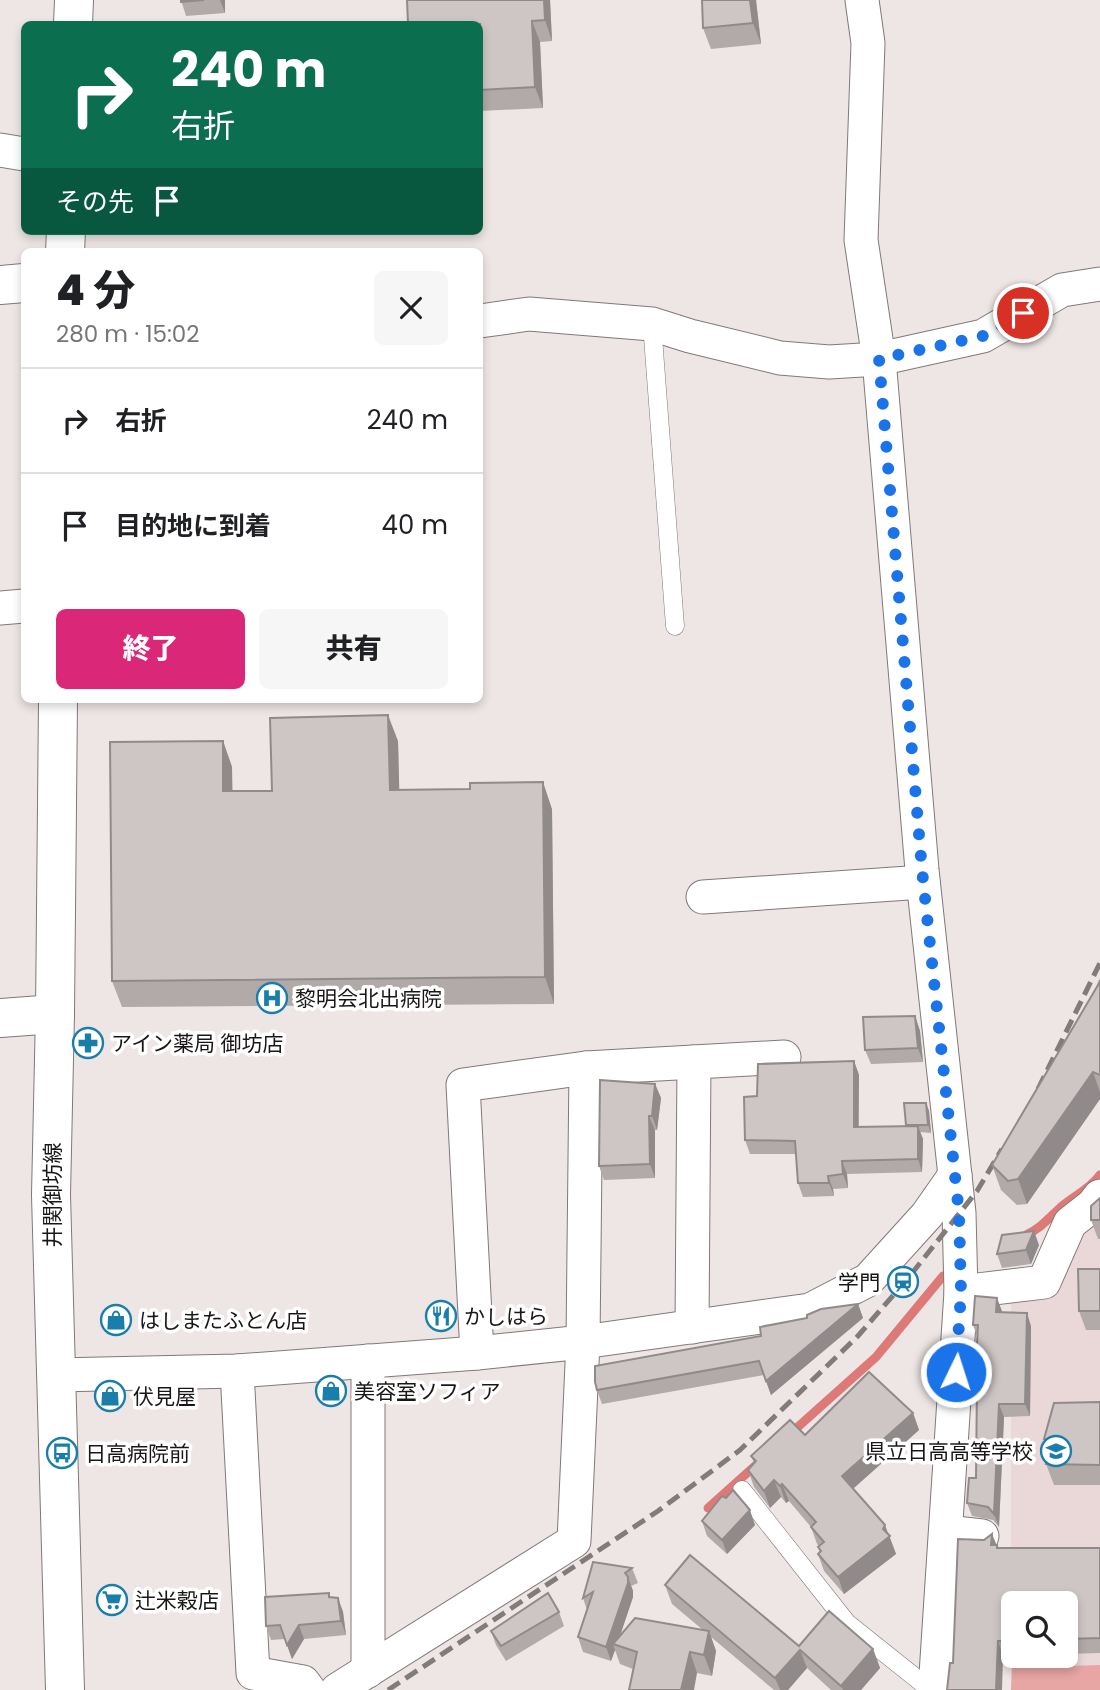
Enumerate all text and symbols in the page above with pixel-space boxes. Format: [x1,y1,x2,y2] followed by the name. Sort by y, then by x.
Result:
[171,36,326,104] text: 240 m
[56,49,147,140] icon: right
[171,103,235,148] text: 右折
[148,182,186,220] icon: arrive
[56,184,134,220] text: その先
[56,261,135,320] text: 4 分
[374,271,448,345] button: close
[993,283,1053,343] pin
[1004,294,1042,332] icon: arrive
[56,318,200,350] text: 280 m · 15:02
[56,402,94,440] icon: right
[367,402,448,438] text: 240 m
[115,403,167,439] text: 右折
[56,507,94,545] icon: arrive
[382,507,448,543] text: 40 m
[115,508,271,544] text: 目的地に到着
[56,609,245,689] button: 終了
[259,609,448,689] button: 共有
[255,981,289,1015] hospital icon: 黎明会北出病院
[295,984,442,1013] place label: 黎明会北出病院
[71,1026,105,1060] pharmacy icon: アイン薬局 御坊店
[111,1029,284,1058] place label: アイン薬局 御坊店
[38,1143,67,1248] street label: 井関御坊線
[886,1265,920,1299] station icon: 学門
[838,1268,880,1297] place label: 学門
[424,1299,458,1333] restaurant icon: かしはら
[464,1302,548,1331] place label: かしはら
[99,1303,133,1337] shop icon: はしまたふとん店
[139,1306,307,1335] place label: はしまたふとん店
[919,1335,993,1409] position arrow
[314,1374,348,1408] shop icon: 美容室ソフィア
[354,1377,501,1406] place label: 美容室ソフィア
[93,1379,127,1413] shop icon: 伏見屋
[133,1382,196,1411] place label: 伏見屋
[1039,1434,1073,1468] school or university icon: 県立日高高等学校
[45,1436,79,1470] bus stop icon: 日高病院前
[865,1437,1033,1466] place label: 県立日高高等学校
[85,1439,190,1468] place label: 日高病院前
[95,1583,129,1617] supermarket icon: 辻米穀店
[135,1586,219,1615] place label: 辻米穀店
[1001,1591,1078,1668] map controls
[1001,1591,1078,1668] button: search

